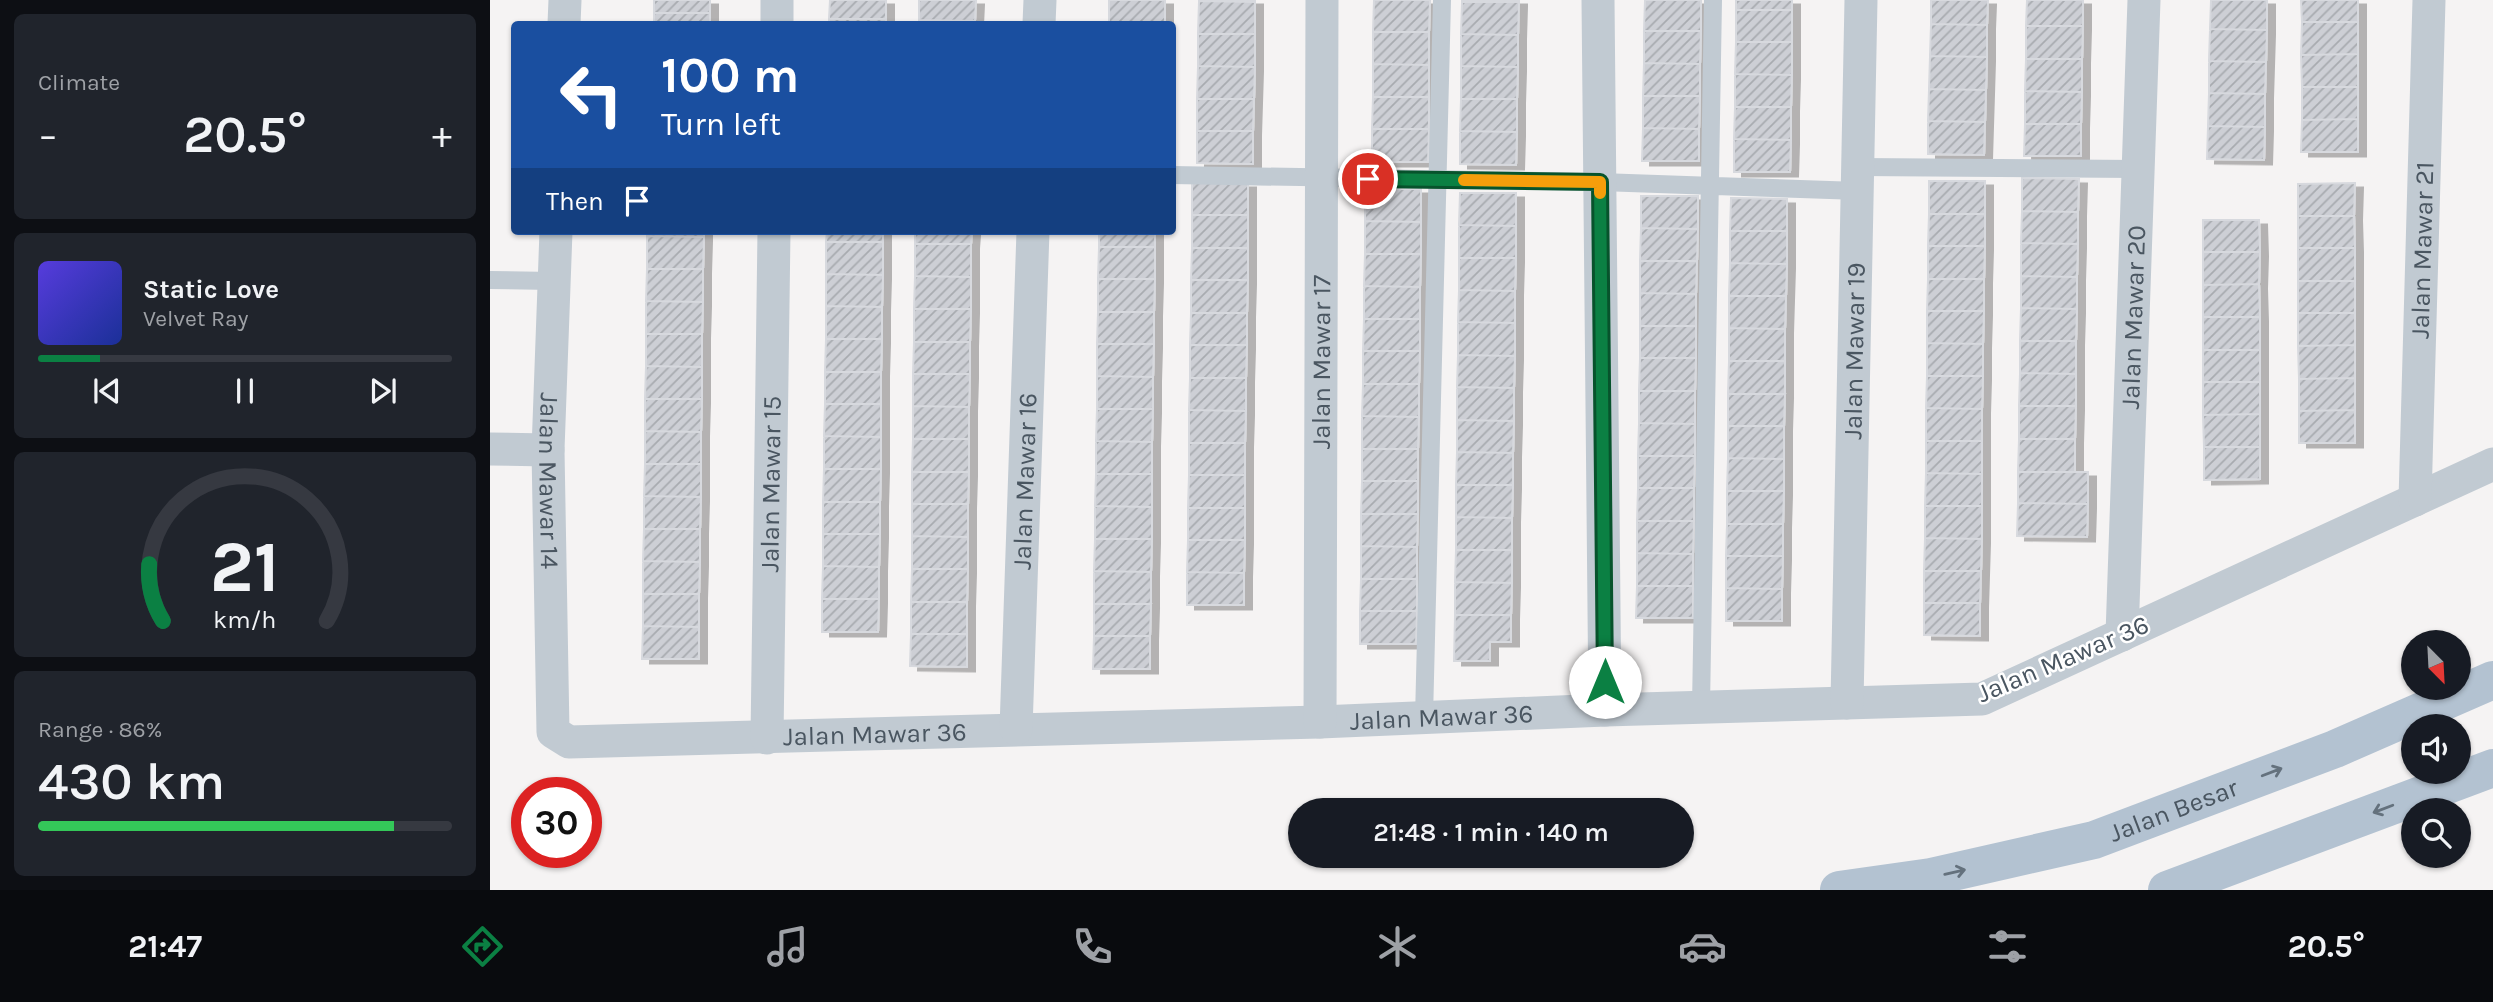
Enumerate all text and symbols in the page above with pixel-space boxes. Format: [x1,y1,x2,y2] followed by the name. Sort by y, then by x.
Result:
[661,47,799,104] text: 100 m
[546,49,637,140] icon: left
[38,69,120,96] text: Climate
[183,104,307,165] text: 20.5°
[661,106,781,143] text: Turn left
[38,113,58,158] text: −
[432,113,452,158] text: +
[1338,149,1398,209] pin
[1349,160,1387,198] icon: arrive
[2404,161,2440,339] street label: Jalan Mawar 21
[618,182,656,220] icon: arrive
[546,186,604,217] text: Then
[2114,225,2152,410] street label: Jalan Mawar 20
[1837,262,1871,440] street label: Jalan Mawar 19
[143,274,279,305] text: Static Love
[1305,275,1337,449] street label: Jalan Mawar 17
[143,305,248,332] text: Velvet Ray
[88,372,126,410] icon: previous
[226,372,264,410] icon: pause
[364,372,402,410] icon: next
[532,392,566,569] street label: Jalan Mawar 14
[1006,392,1043,570] street label: Jalan Mawar 16
[754,395,787,573] street label: Jalan Mawar 15
[210,524,280,609] text: 21
[213,604,277,633] text: km/h
[1972,609,2154,709] street label: Jalan Mawar 36
[2401,630,2471,700] north arrow
[2401,630,2471,868] map controls
[1568,645,1642,719] position arrow
[1349,698,1534,736] street label: Jalan Mawar 36
[2401,714,2471,784] button: sound
[38,716,162,743] text: Range · 86%
[783,716,967,752] street label: Jalan Mawar 36
[38,751,225,812] text: 430 km
[2261,765,2283,778] one-way arrow
[2105,771,2243,848] street label: Jalan Besar
[511,777,602,868] speed limit sign: 30
[2401,798,2471,868] button: search
[2373,804,2395,816] one-way arrow
[1373,817,1609,848] text: 21:48 · 1 min · 140 m
[1943,864,1966,878] one-way arrow
[458,922,507,971] icon: directions
[763,922,812,971] icon: music
[1068,922,1117,971] icon: phone
[1373,922,1422,971] icon: climate
[1678,922,1727,971] icon: car
[1983,922,2032,971] icon: filters
[128,928,202,965] text: 21:47
[2287,928,2365,965] text: 20.5°

